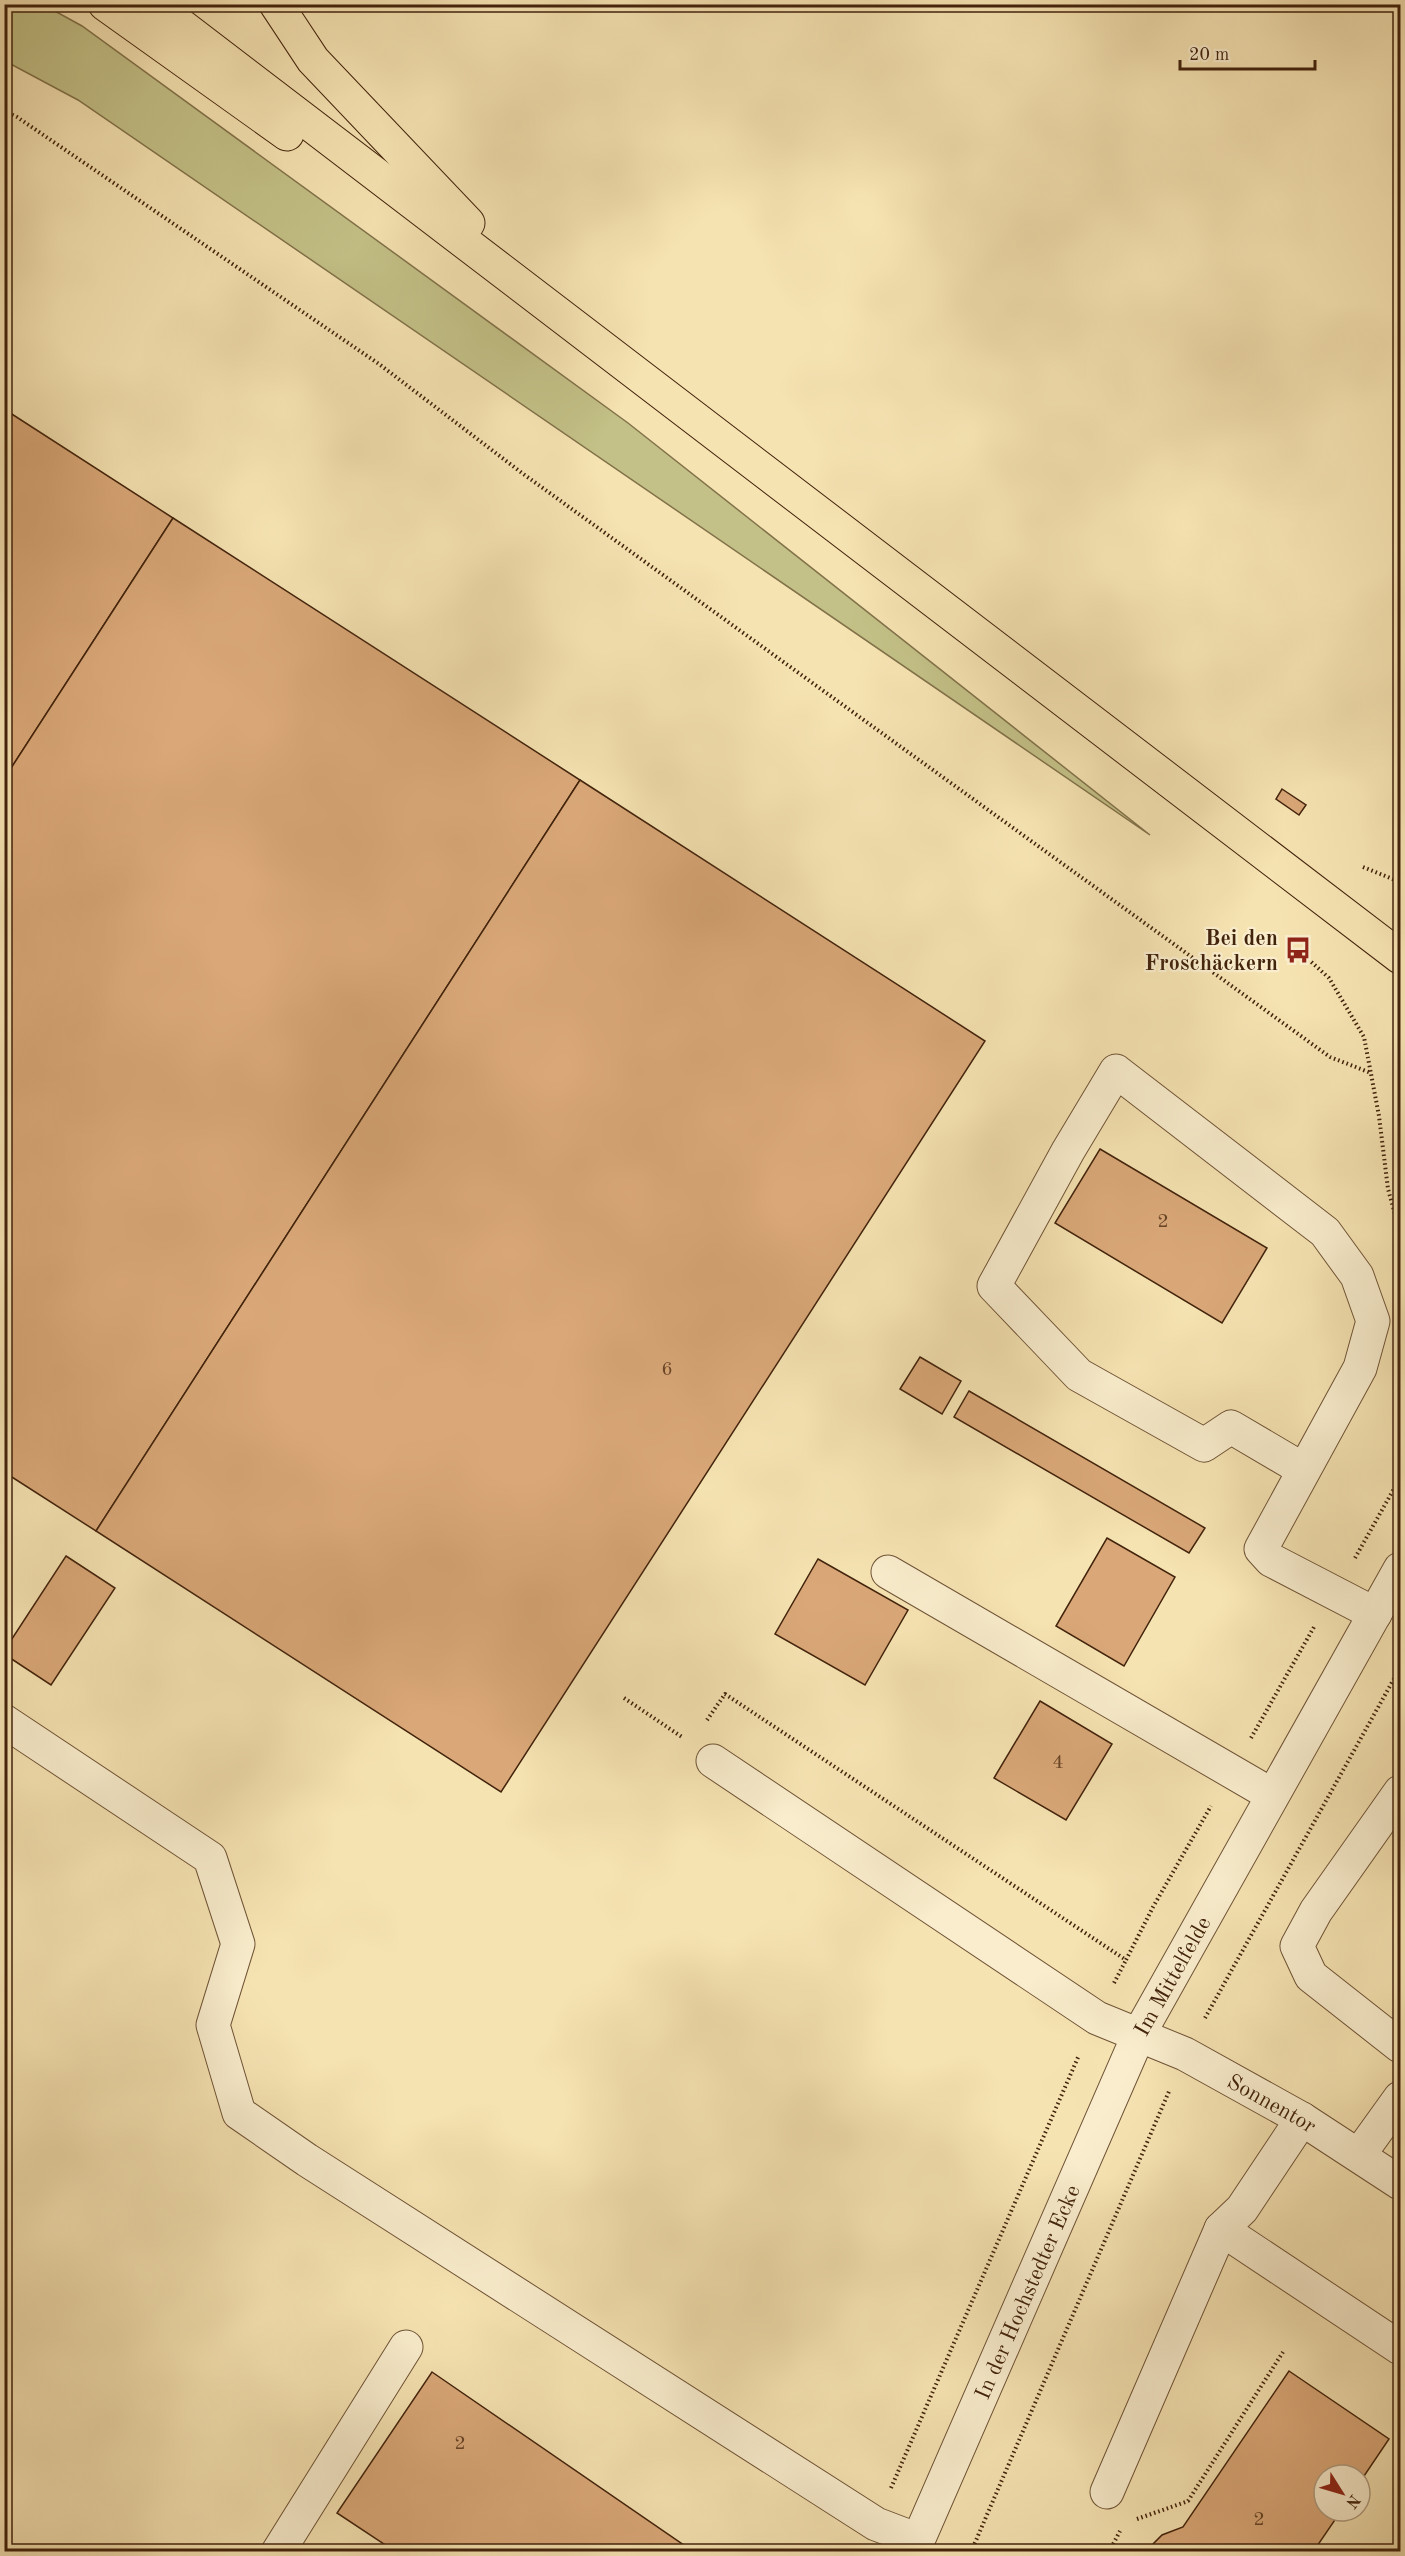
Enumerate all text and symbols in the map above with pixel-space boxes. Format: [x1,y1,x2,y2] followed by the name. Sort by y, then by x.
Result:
[1180,33,1315,71] scale bar
[1189,46,1229,64] text: 20 m
[1145,928,1278,975] place label: Bei den Froschäckern
[1283,935,1313,965] bus stop icon: Bei den Froschäckern
[1157,1212,1169,1232] house number: 2
[661,1360,673,1380] house number: 6
[1052,1753,1064,1773] house number: 4
[1131,1913,1216,2040] street label: Im Mittelfelde
[1223,2071,1319,2138] street label: Sonnentor
[972,2182,1085,2403] street label: In der Hochstedter Ecke
[454,2434,466,2454] house number: 2
[1312,2463,1372,2523] north arrow
[1342,2491,1362,2511] text: N
[1253,2510,1265,2530] house number: 2

